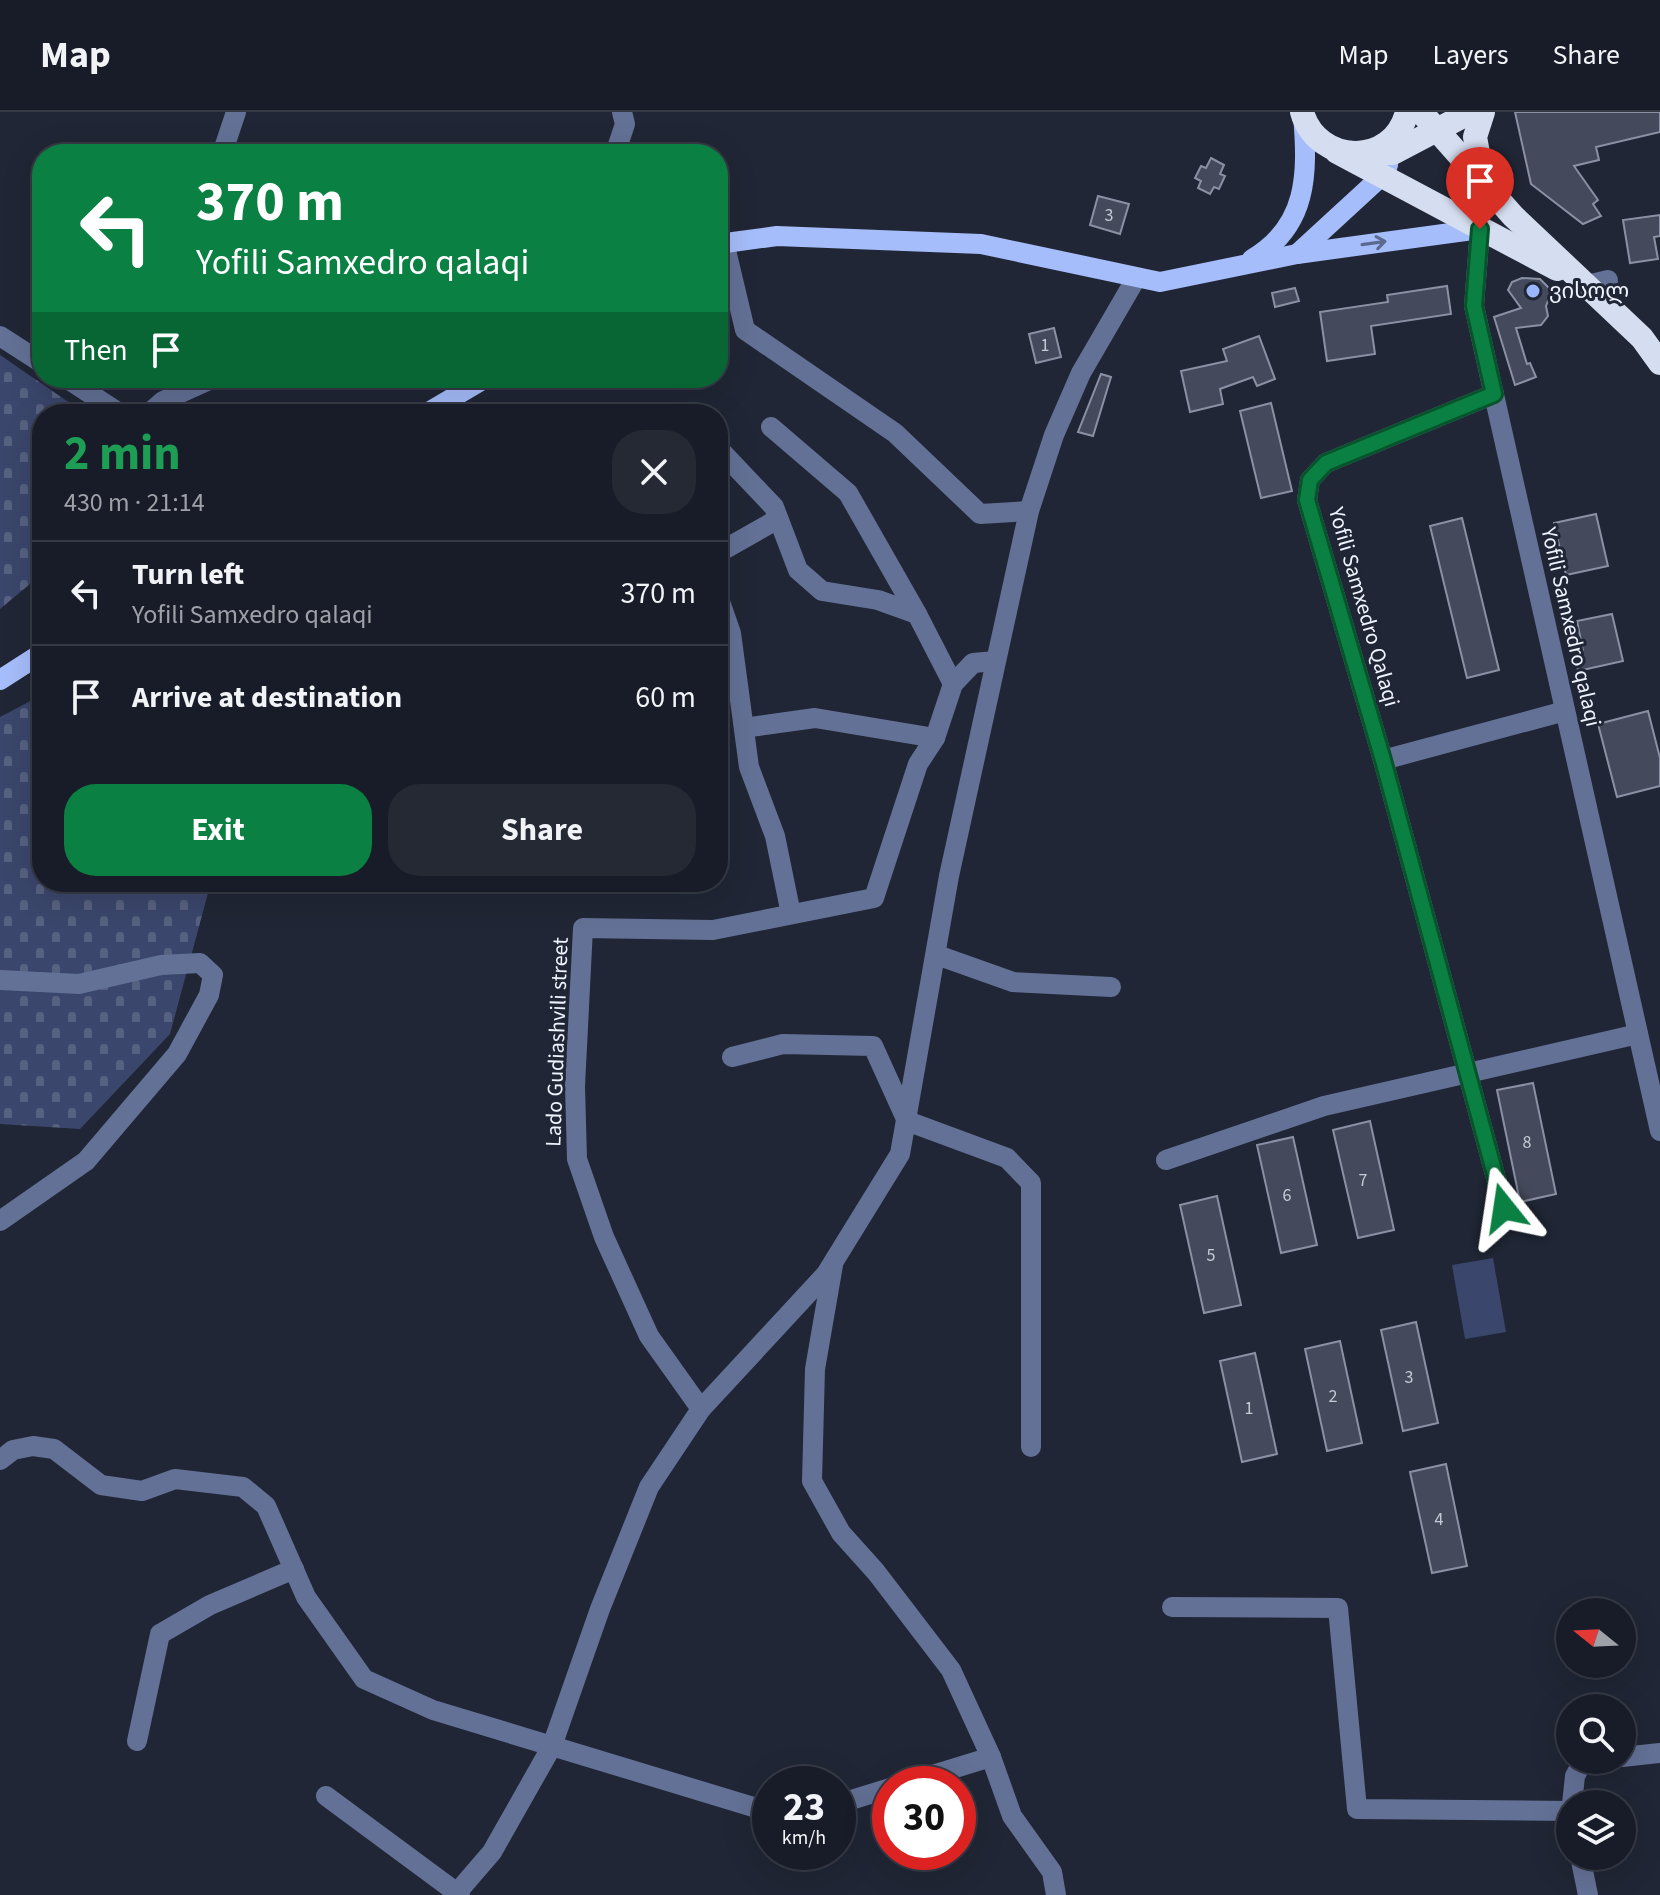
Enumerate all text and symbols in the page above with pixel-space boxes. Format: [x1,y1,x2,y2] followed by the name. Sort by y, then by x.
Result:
[40,28,111,82] text: Map
[1338,35,1388,75] text: Map
[1432,35,1508,75] text: Layers
[1552,35,1620,75] text: Share
[1446,147,1514,229] pin
[1458,159,1502,203] icon: arrive
[196,163,344,242] text: 370 m
[64,176,168,280] icon: left
[1105,203,1114,228] house number: 3
[1361,235,1386,250] one-way arrow
[196,237,529,288] text: Yofili Samxedro qalaqi
[1549,275,1629,307] place label: ვისოლ
[1524,282,1542,300] marker: ვისოლ
[144,328,188,372] icon: arrive
[64,329,128,372] text: Then
[1041,333,1049,358] house number: 1
[64,420,181,488] text: 2 min
[612,430,696,514] button: close
[64,484,205,521] text: 430 m · 21:14
[1320,503,1408,710] street label: Yofili Samxedro Qalaqi
[1532,523,1609,730] street label: Yofili Samxedro qalaqi
[132,553,244,596] text: Turn left
[64,571,108,615] icon: left
[620,572,696,615] text: 370 m
[132,596,373,633] text: Yofili Samxedro qalaqi
[64,675,108,719] icon: arrive
[132,676,402,719] text: Arrive at destination
[635,676,696,719] text: 60 m
[64,784,372,876] button: Exit
[388,784,696,876] button: Share
[537,936,577,1147] street label: Lado Gudiashvili street
[1523,1130,1532,1155] house number: 8
[1462,1166,1546,1250] position arrow
[1359,1168,1368,1193] house number: 7
[1283,1183,1292,1208] house number: 6
[1207,1243,1216,1268] house number: 5
[1405,1365,1414,1390] house number: 3
[1329,1384,1338,1409] house number: 2
[1245,1396,1253,1421] house number: 1
[1435,1507,1444,1532] house number: 4
[1556,1598,1636,1678] north arrow
[1556,1598,1636,1870] map controls
[1556,1694,1636,1774] button: search
[872,1766,976,1870] speed limit sign: 30
[783,1779,825,1836] text: 23
[1556,1790,1636,1870] button: layers
[782,1824,826,1852] text: km/h

